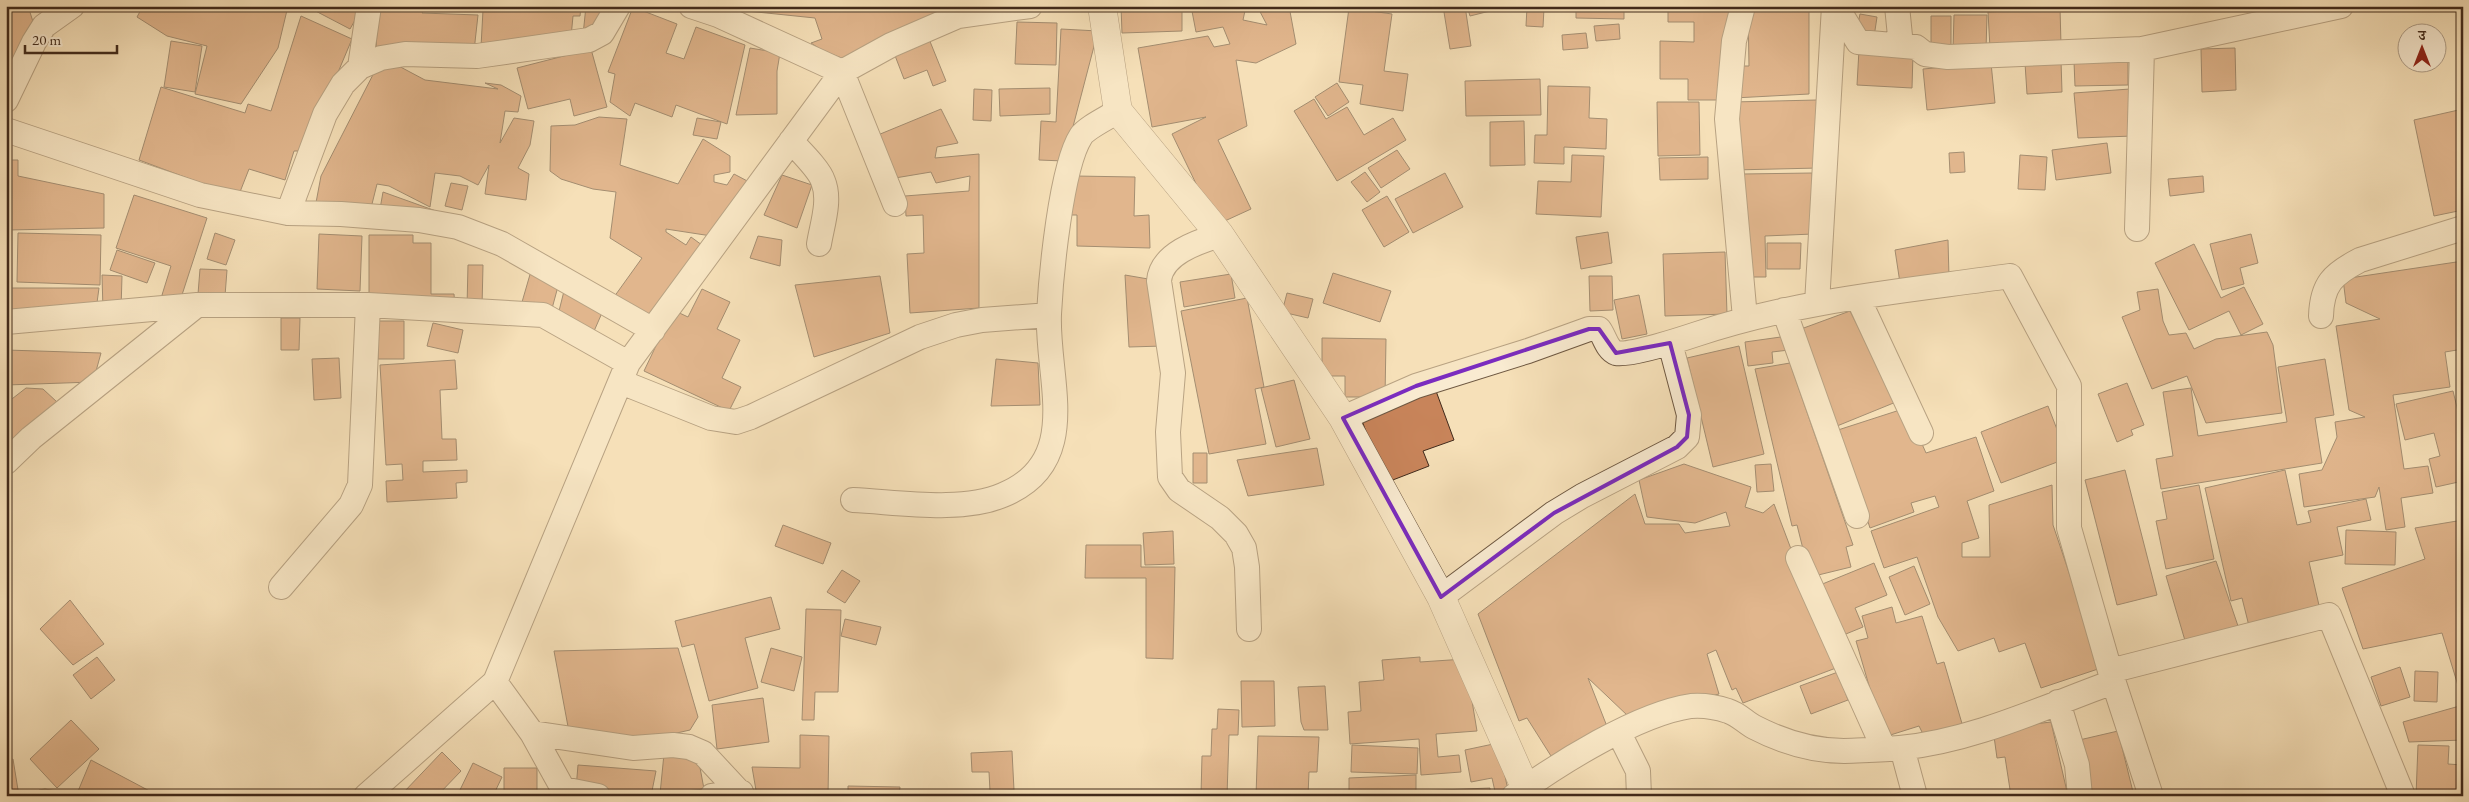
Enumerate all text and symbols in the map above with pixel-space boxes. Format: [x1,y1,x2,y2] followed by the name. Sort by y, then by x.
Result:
[25,22,118,54] scale bar
[2396,22,2446,72] north arrow
[2417,26,2426,44] text: उ
[32,30,61,49] text: 20 m

